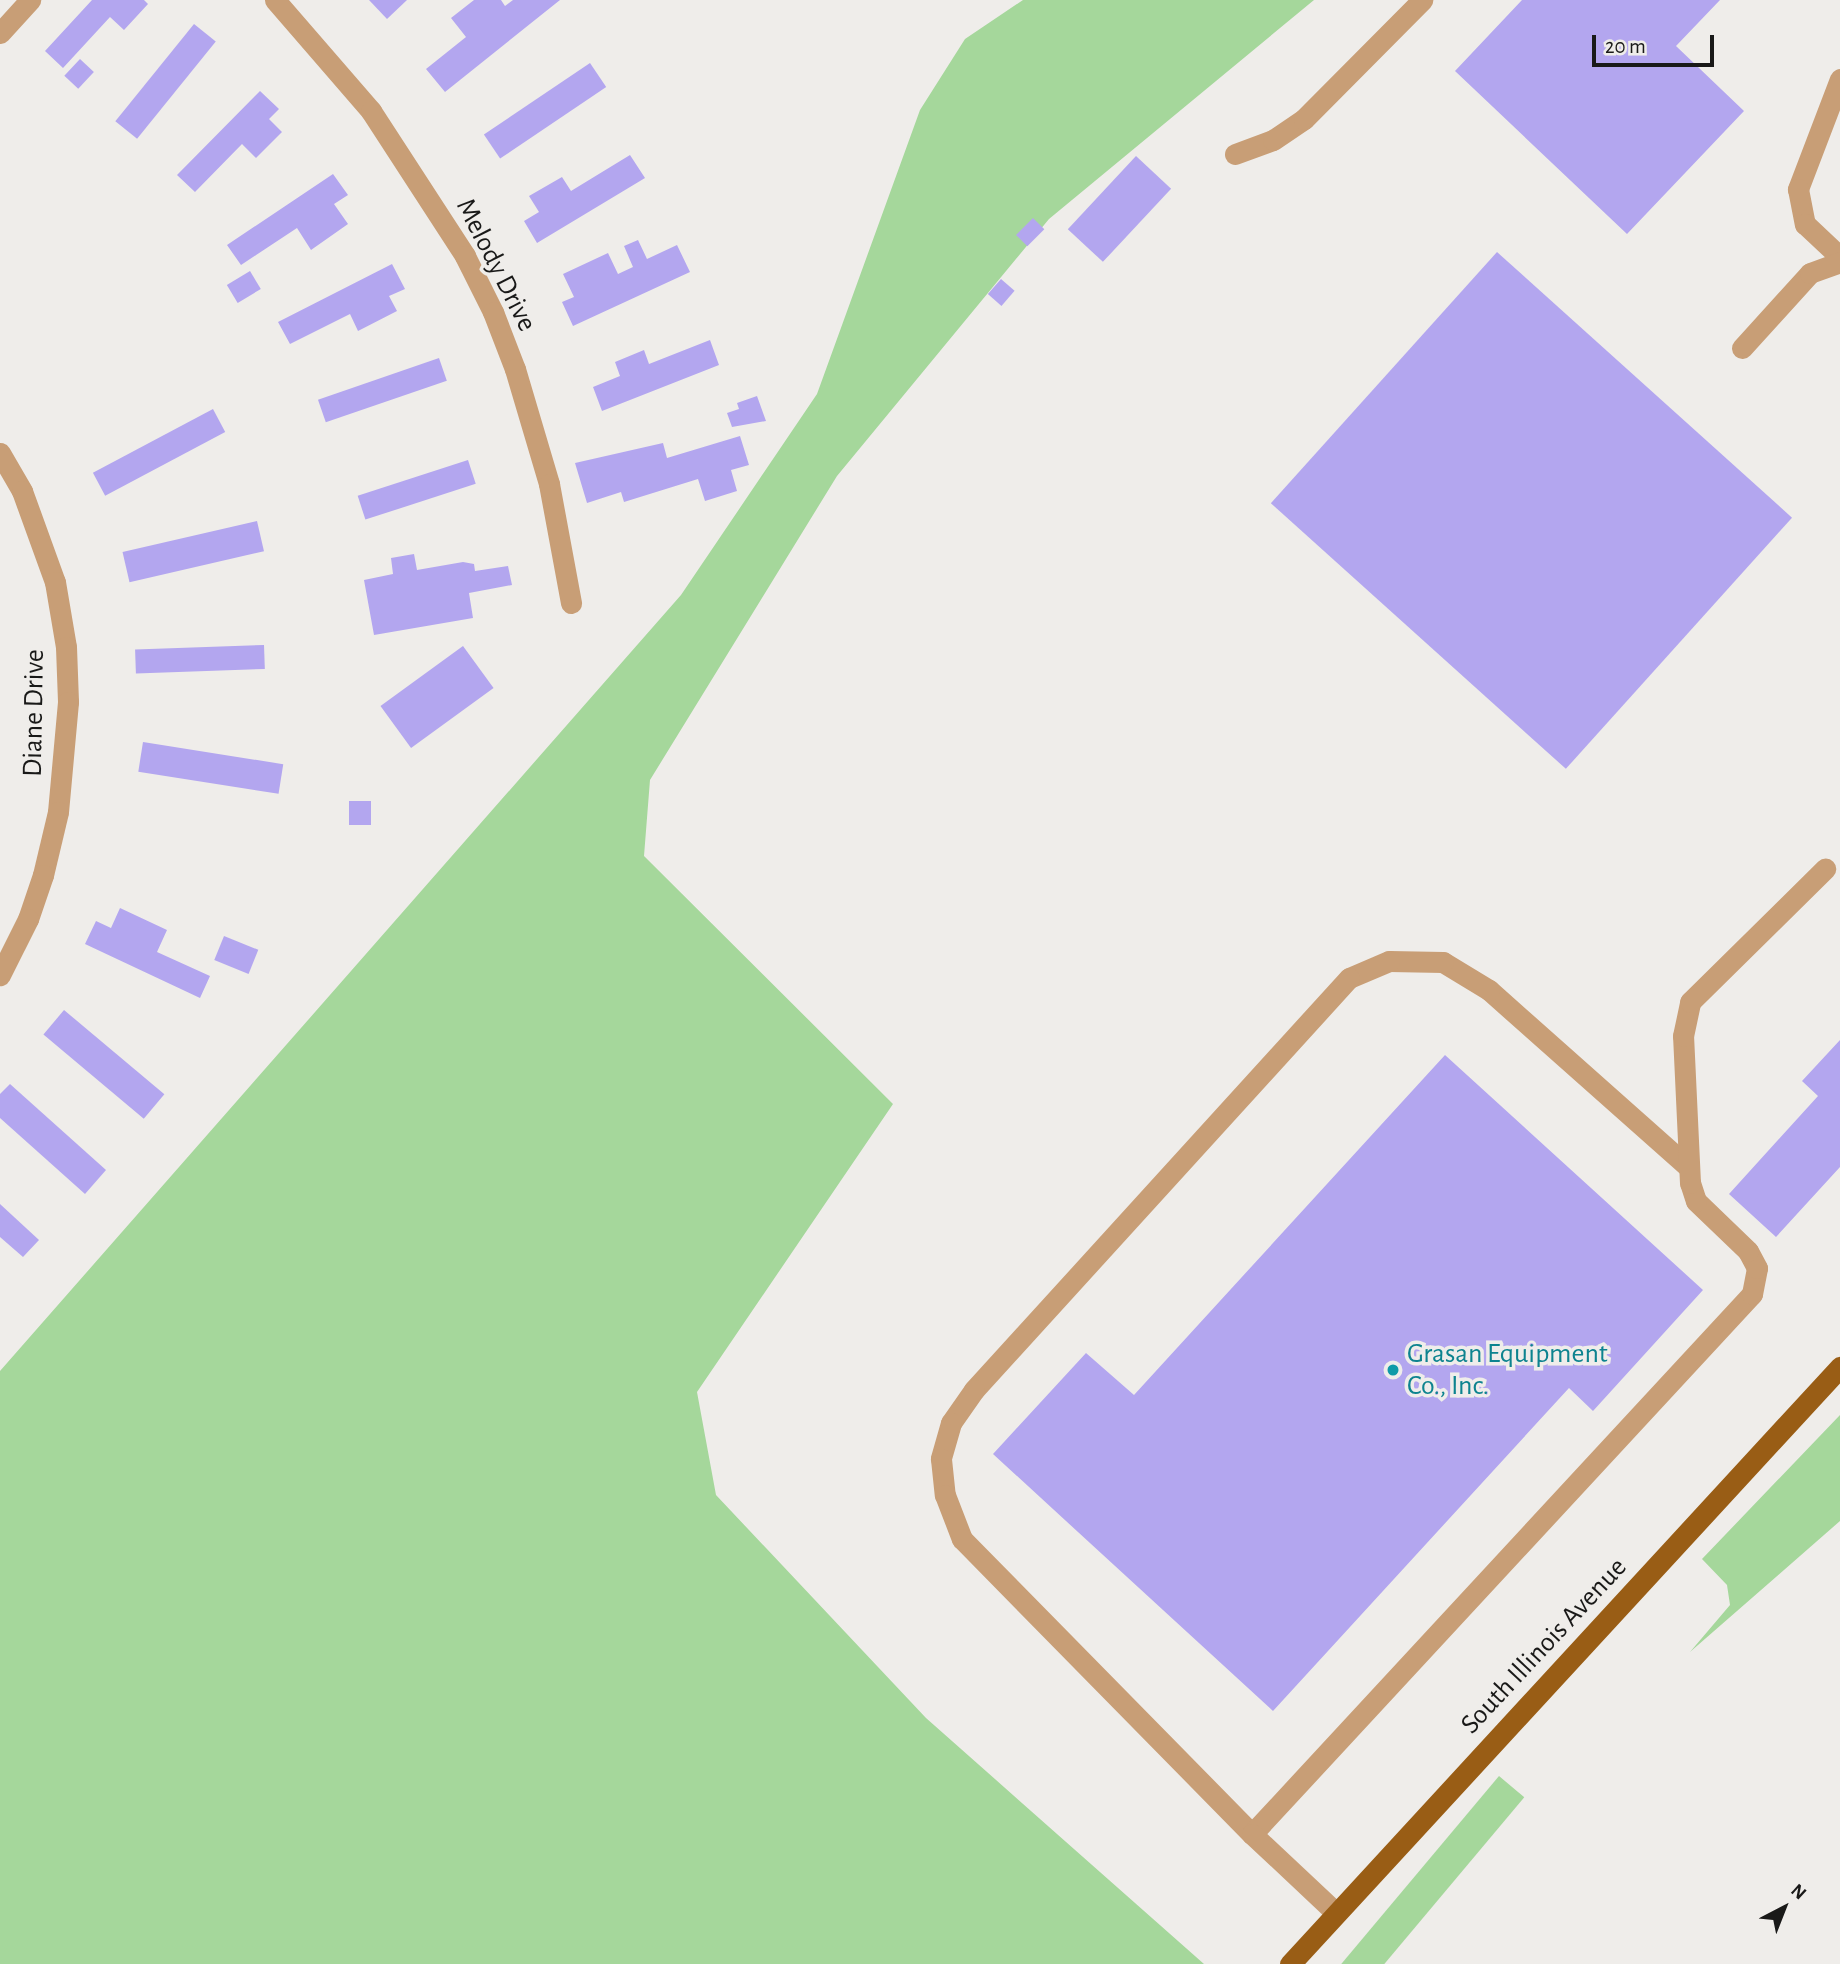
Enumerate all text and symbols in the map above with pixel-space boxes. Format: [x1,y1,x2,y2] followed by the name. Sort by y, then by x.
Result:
[1595,21,1717,65] scale bar
[1605,36,1646,57] text: 20 m
[448,193,544,337] street label: Melody Drive
[16,649,52,777] street label: Diane Drive
[1407,1337,1608,1403] place label: Grasan Equipment Co., Inc.
[1385,1362,1401,1378] marker: Grasan Equipment Co., Inc.
[1454,1551,1634,1741] street label: South Illinois Avenue
[1749,1873,1819,1943] north arrow
[1787,1881,1810,1904] text: N

